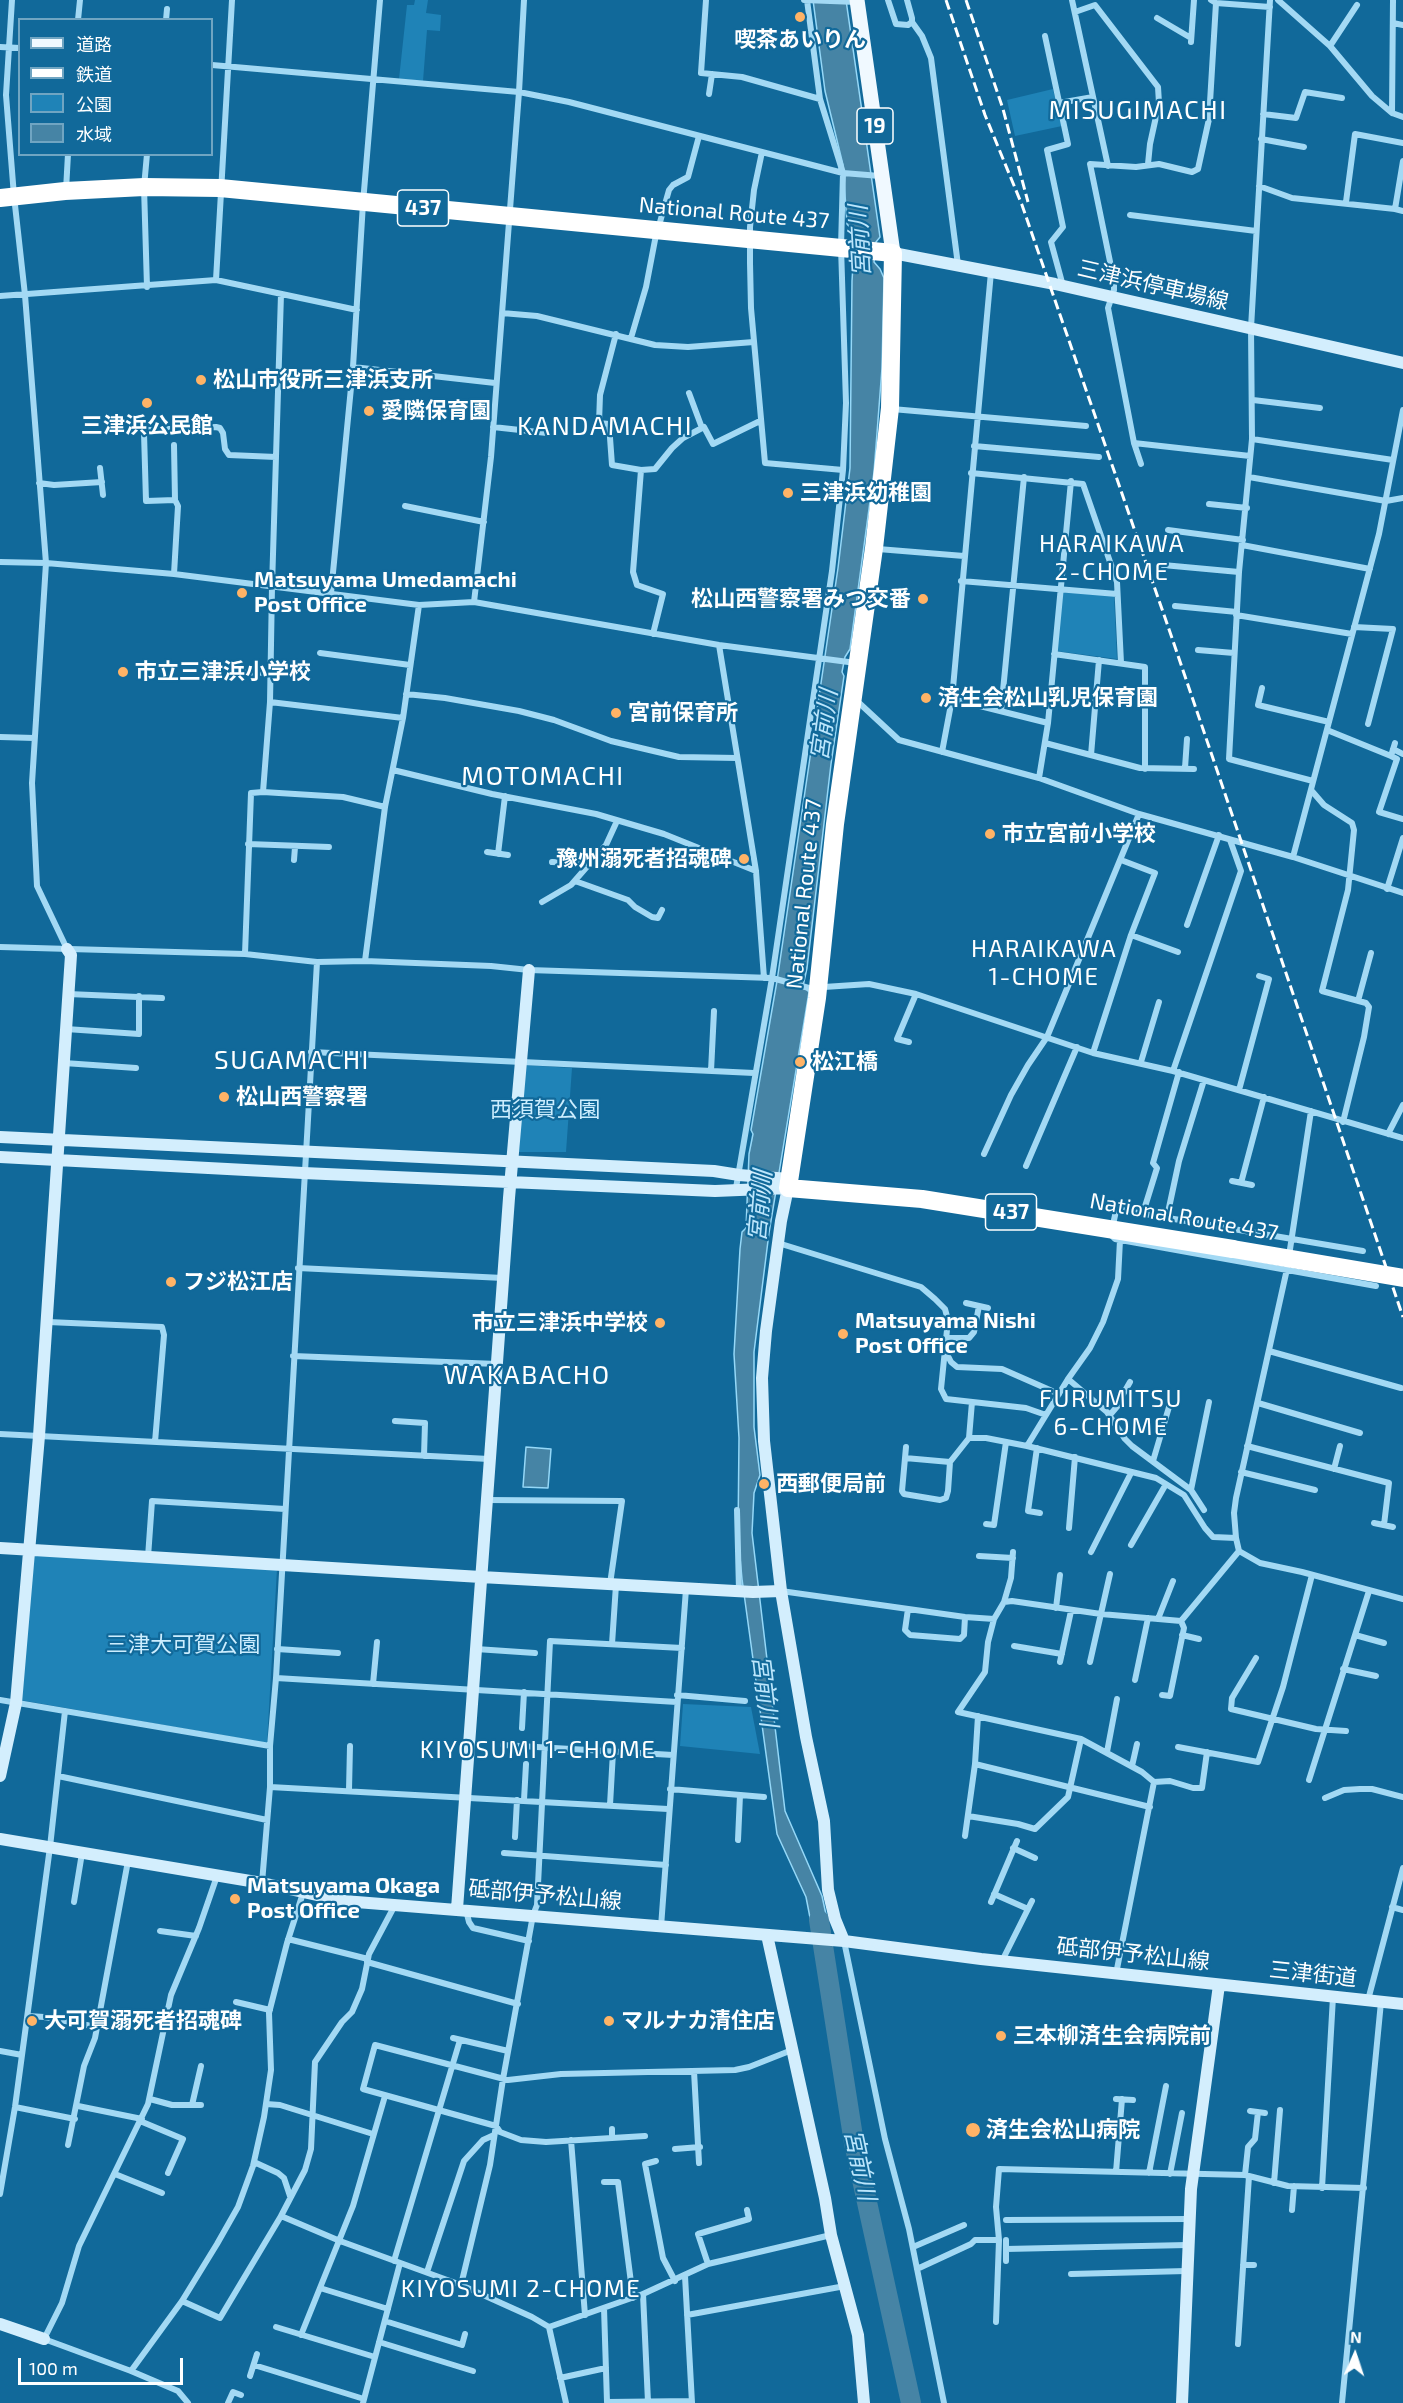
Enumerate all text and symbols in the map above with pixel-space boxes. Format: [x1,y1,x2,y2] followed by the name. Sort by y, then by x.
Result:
[793,10,807,24] marker: 喫茶あいりん
[18,18,213,156] legend
[734,27,866,53] place label: 喫茶あいりん
[76,33,112,55] text: 道路
[76,63,112,85] text: 鉄道
[76,93,112,115] text: 公園
[1048,94,1228,126] district label: MISUGIMACHI
[857,108,893,144] road number: 19
[76,123,112,145] text: 水域
[398,190,448,226] road number: 437
[638,192,830,234] street label: National Route 437
[844,204,876,278] water label: 宮前川
[1075,255,1231,315] street label: 三津浜停車場線
[213,367,433,393] place label: 松山市役所三津浜支所
[194,373,208,387] marker: 松山市役所三津浜支所
[140,396,154,410] marker: 三津浜公民館
[381,398,491,424] place label: 愛隣保育園
[362,404,376,418] marker: 愛隣保育園
[517,410,693,442] district label: KANDAMACHI
[81,413,213,439] place label: 三津浜公民館
[800,480,932,506] place label: 三津浜幼稚園
[781,486,795,500] marker: 三津浜幼稚園
[1039,530,1185,586] district label: HARAIKAWA 2-CHOME
[254,567,517,618] place label: Matsuyama Umedamachi Post Office
[235,586,249,600] marker: Matsuyama Umedamachi Post Office
[691,586,911,612] place label: 松山西警察署みつ交番
[916,592,930,606] marker: 松山西警察署みつ交番
[135,659,311,685] place label: 市立三津浜小学校
[116,665,130,679] marker: 市立三津浜小学校
[938,685,1158,711] place label: 済生会松山乳児保育園
[805,687,843,763] water label: 宮前川
[919,691,933,705] marker: 済生会松山乳児保育園
[628,700,738,726] place label: 宮前保育所
[609,706,623,720] marker: 宮前保育所
[461,760,625,792] district label: MOTOMACHI
[781,798,827,990] street label: National Route 437
[1002,821,1156,847] place label: 市立宮前小学校
[983,827,997,841] marker: 市立宮前小学校
[556,846,732,872] place label: 豫州溺死者招魂碑
[737,852,751,866] marker: 豫州溺死者招魂碑
[971,935,1117,991] district label: HARAIKAWA 1-CHOME
[214,1044,370,1076] district label: SUGAMACHI
[812,1049,878,1075] place label: 松江橋
[793,1055,807,1069] marker: 松江橋
[236,1084,368,1110] place label: 松山西警察署
[217,1090,231,1104] marker: 松山西警察署
[490,1097,600,1123] park label: 西須賀公園
[743,1169,777,1243] water label: 宮前川
[1088,1187,1280,1247] street label: National Route 437
[986,1194,1036,1230] road number: 437
[183,1269,293,1295] place label: フジ松江店
[164,1275,178,1289] marker: フジ松江店
[855,1308,1036,1360] place label: Matsuyama Nishi Post Office
[472,1310,648,1336] place label: 市立三津浜中学校
[653,1316,667,1330] marker: 市立三津浜中学校
[836,1327,850,1341] marker: Matsuyama Nishi Post Office
[443,1359,611,1391] district label: WAKABACHO
[1039,1385,1183,1441] district label: FURUMITSU 6-CHOME
[776,1471,886,1497] place label: 西郵便局前
[757,1477,771,1491] marker: 西郵便局前
[106,1632,260,1658] park label: 三津大可賀公園
[746,1654,784,1728] water label: 宮前川
[420,1736,656,1764] district label: KIYOSUMI 1-CHOME
[247,1873,440,1924] place label: Matsuyama Okaga Post Office
[467,1875,623,1915] street label: 砥部伊予松山線
[228,1892,242,1906] marker: Matsuyama Okaga Post Office
[1055,1933,1211,1975] street label: 砥部伊予松山線
[1268,1956,1358,1992] street label: 三津街道
[44,2008,242,2034] place label: 大可賀溺死者招魂碑
[621,2008,775,2034] place label: マルナカ清住店
[25,2014,39,2028] marker: 大可賀溺死者招魂碑
[602,2014,616,2028] marker: マルナカ清住店
[1013,2023,1211,2049] place label: 三本柳済生会病院前
[994,2029,1008,2043] marker: 三本柳済生会病院前
[986,2117,1140,2143] place label: 済生会松山病院
[964,2121,982,2139] marker: 済生会松山病院
[838,2127,882,2203] water label: 宮前川
[401,2275,641,2303] district label: KIYOSUMI 2-CHOME
[1325,2325,1385,2385] north arrow
[1350,2327,1362,2346] text: N
[21,2346,186,2384] scale bar
[29,2357,78,2379] text: 100 m

